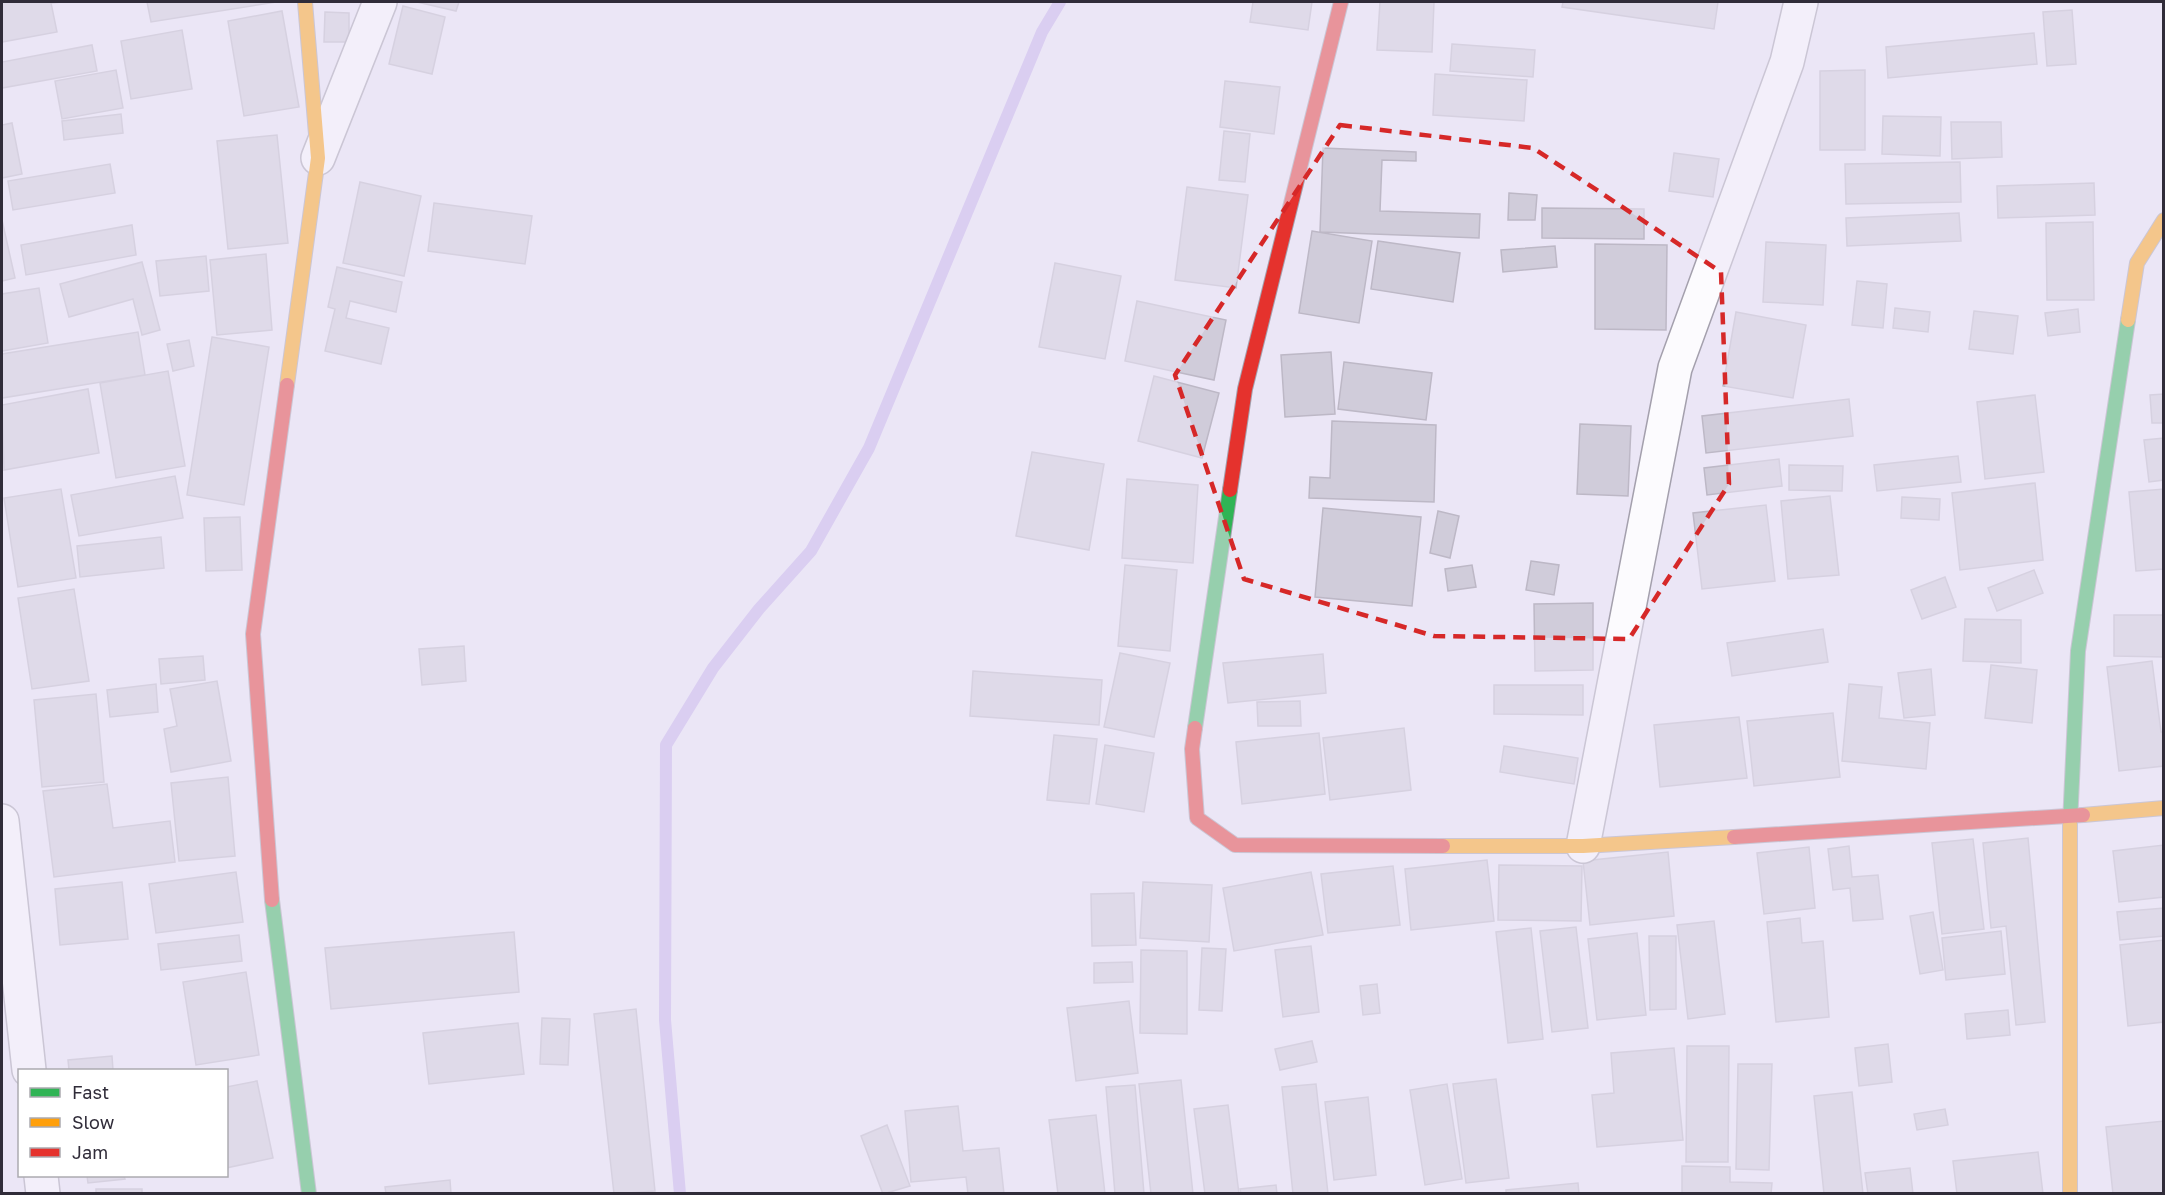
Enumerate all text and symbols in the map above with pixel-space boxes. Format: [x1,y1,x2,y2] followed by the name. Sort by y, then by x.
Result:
[18,1069,228,1177] legend
[72,1081,109,1103] text: Fast
[72,1111,115,1133] text: Slow
[72,1141,108,1163] text: Jam

